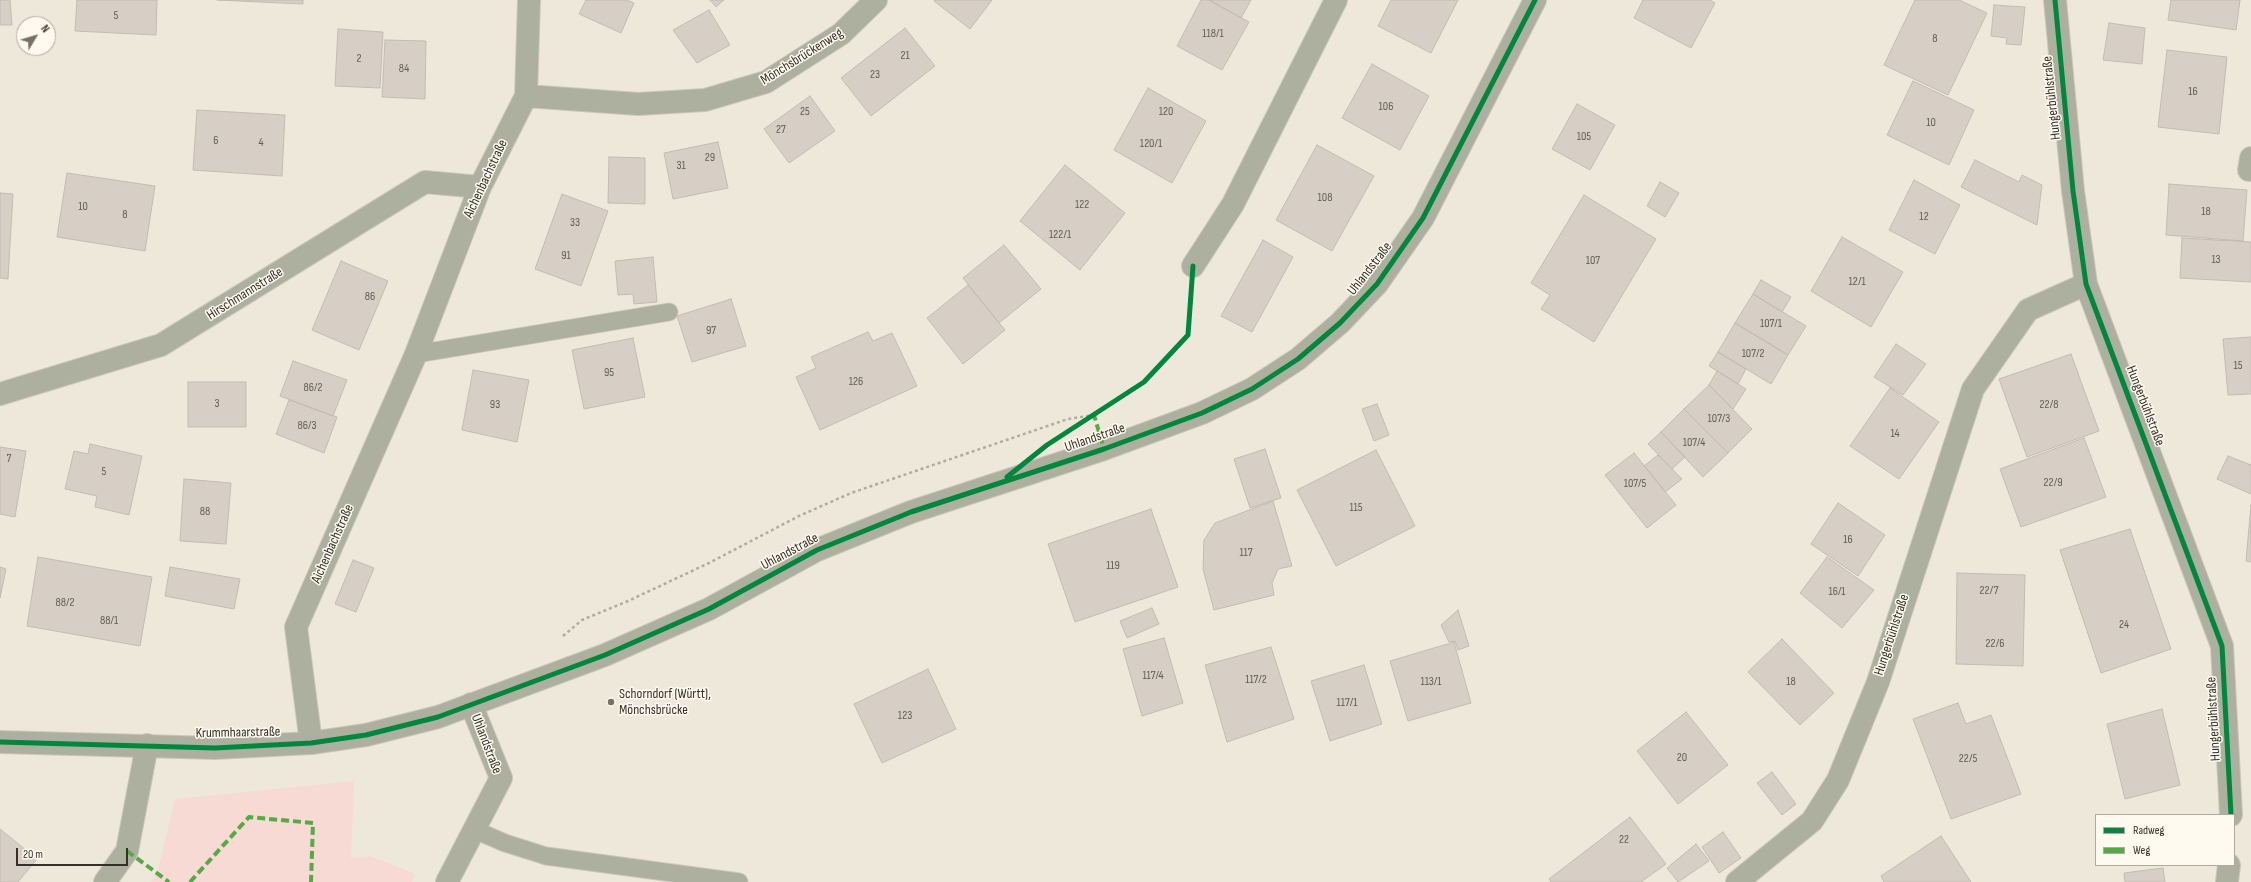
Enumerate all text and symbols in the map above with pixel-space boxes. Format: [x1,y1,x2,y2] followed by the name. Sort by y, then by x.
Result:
[114,9,118,23] house number: 5
[16,16,56,56] north arrow
[38,23,52,35] text: N
[758,25,846,89] street label: Mönchsbrückenweg
[1202,27,1224,41] house number: 118/1
[1932,32,1938,46] house number: 8
[900,49,910,63] house number: 21
[357,52,361,66] house number: 2
[2039,55,2065,141] street label: Hungerbühlstraße
[399,62,409,76] house number: 84
[870,68,880,82] house number: 23
[2188,85,2198,99] house number: 16
[1379,100,1393,114] house number: 106
[800,105,810,119] house number: 25
[1159,105,1173,119] house number: 120
[1926,116,1936,130] house number: 10
[776,123,786,137] house number: 27
[1577,130,1591,144] house number: 105
[213,134,219,148] house number: 6
[258,136,264,150] house number: 4
[461,137,511,221] street label: Aichenbachstraße
[1140,137,1162,151] house number: 120/1
[705,151,715,165] house number: 29
[676,159,686,173] house number: 31
[1318,191,1332,205] house number: 108
[1075,198,1089,212] house number: 122
[78,200,88,214] house number: 10
[2201,205,2211,219] house number: 18
[122,208,128,222] house number: 8
[1919,210,1929,224] house number: 12
[570,216,580,230] house number: 33
[1049,228,1071,242] house number: 122/1
[1344,239,1396,299] street label: Uhlandstraße
[561,249,571,263] house number: 91
[2211,253,2221,267] house number: 13
[1586,254,1600,268] house number: 107
[204,264,286,324] street label: Hirschmannstraße
[1848,275,1866,289] house number: 12/1
[365,290,375,304] house number: 86
[1760,317,1782,331] house number: 107/1
[706,324,716,338] house number: 97
[1742,347,1764,361] house number: 107/2
[2233,359,2243,373] house number: 15
[2122,364,2168,448] street label: Hungerbühlstraße
[604,366,614,380] house number: 95
[849,375,863,389] house number: 126
[304,381,322,395] house number: 86/2
[214,397,220,411] house number: 3
[490,398,500,412] house number: 93
[2040,398,2058,412] house number: 22/8
[1708,412,1730,426] house number: 107/3
[297,419,317,433] house number: 86/3
[1063,420,1127,456] street label: Uhlandstraße
[1890,427,1900,441] house number: 14
[1683,436,1705,450] house number: 107/4
[7,452,11,466] house number: 7
[102,465,106,479] house number: 5
[2044,476,2062,490] house number: 22/9
[1624,477,1646,491] house number: 107/5
[1349,501,1363,515] house number: 115
[308,502,358,586] street label: Aichenbachstraße
[200,505,210,519] house number: 88
[758,530,822,574] street label: Uhlandstraße
[1843,533,1853,547] house number: 16
[1239,546,1253,560] house number: 117
[1106,559,1120,573] house number: 119
[1980,584,1998,598] house number: 22/7
[1828,585,1846,599] house number: 16/1
[1871,592,1913,678] street label: Hungerbühlstraße
[56,596,74,610] house number: 88/2
[100,614,118,628] house number: 88/1
[2119,618,2129,632] house number: 24
[1986,637,2004,651] house number: 22/6
[1142,669,1164,683] house number: 117/4
[1245,673,1267,687] house number: 117/2
[1420,675,1442,689] house number: 113/1
[1786,675,1796,689] house number: 18
[2203,676,2225,762] street label: Hungerbühlstraße
[619,686,711,718] place label: Schorndorf (Württ), Mönchsbrücke
[1337,696,1357,710] house number: 117/1
[606,697,616,707] marker: Schorndorf (Württ), Mönchsbrücke
[898,709,912,723] house number: 123
[467,712,505,776] street label: Uhlandstraße
[196,724,280,742] street label: Krummhaarstraße
[1677,751,1687,765] house number: 20
[1959,752,1977,766] house number: 22/5
[2095,814,2235,866] legend
[2133,823,2164,838] text: Radweg
[1619,833,1629,847] house number: 22
[18,840,130,866] scale bar
[2133,843,2150,858] text: Weg
[23,847,43,862] text: 20 m

